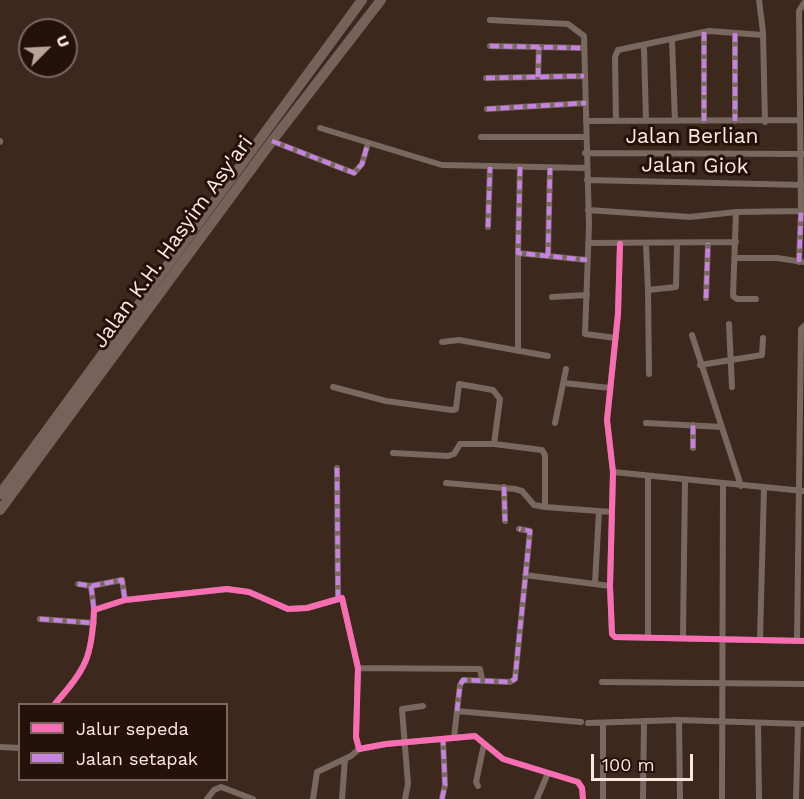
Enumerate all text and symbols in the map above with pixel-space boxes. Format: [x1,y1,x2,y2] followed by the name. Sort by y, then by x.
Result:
[18,18,78,78] north arrow
[52,32,74,50] text: U
[625,124,759,150] street label: Jalan Berlian
[87,131,259,353] street label: Jalan K.H. Hasyim Asy'ari
[641,152,749,180] street label: Jalan Giok
[18,703,228,781] legend
[76,718,189,739] text: Jalur sepeda
[594,742,696,780] scale bar
[76,748,198,769] text: Jalan setapak
[602,754,655,775] text: 100 m

